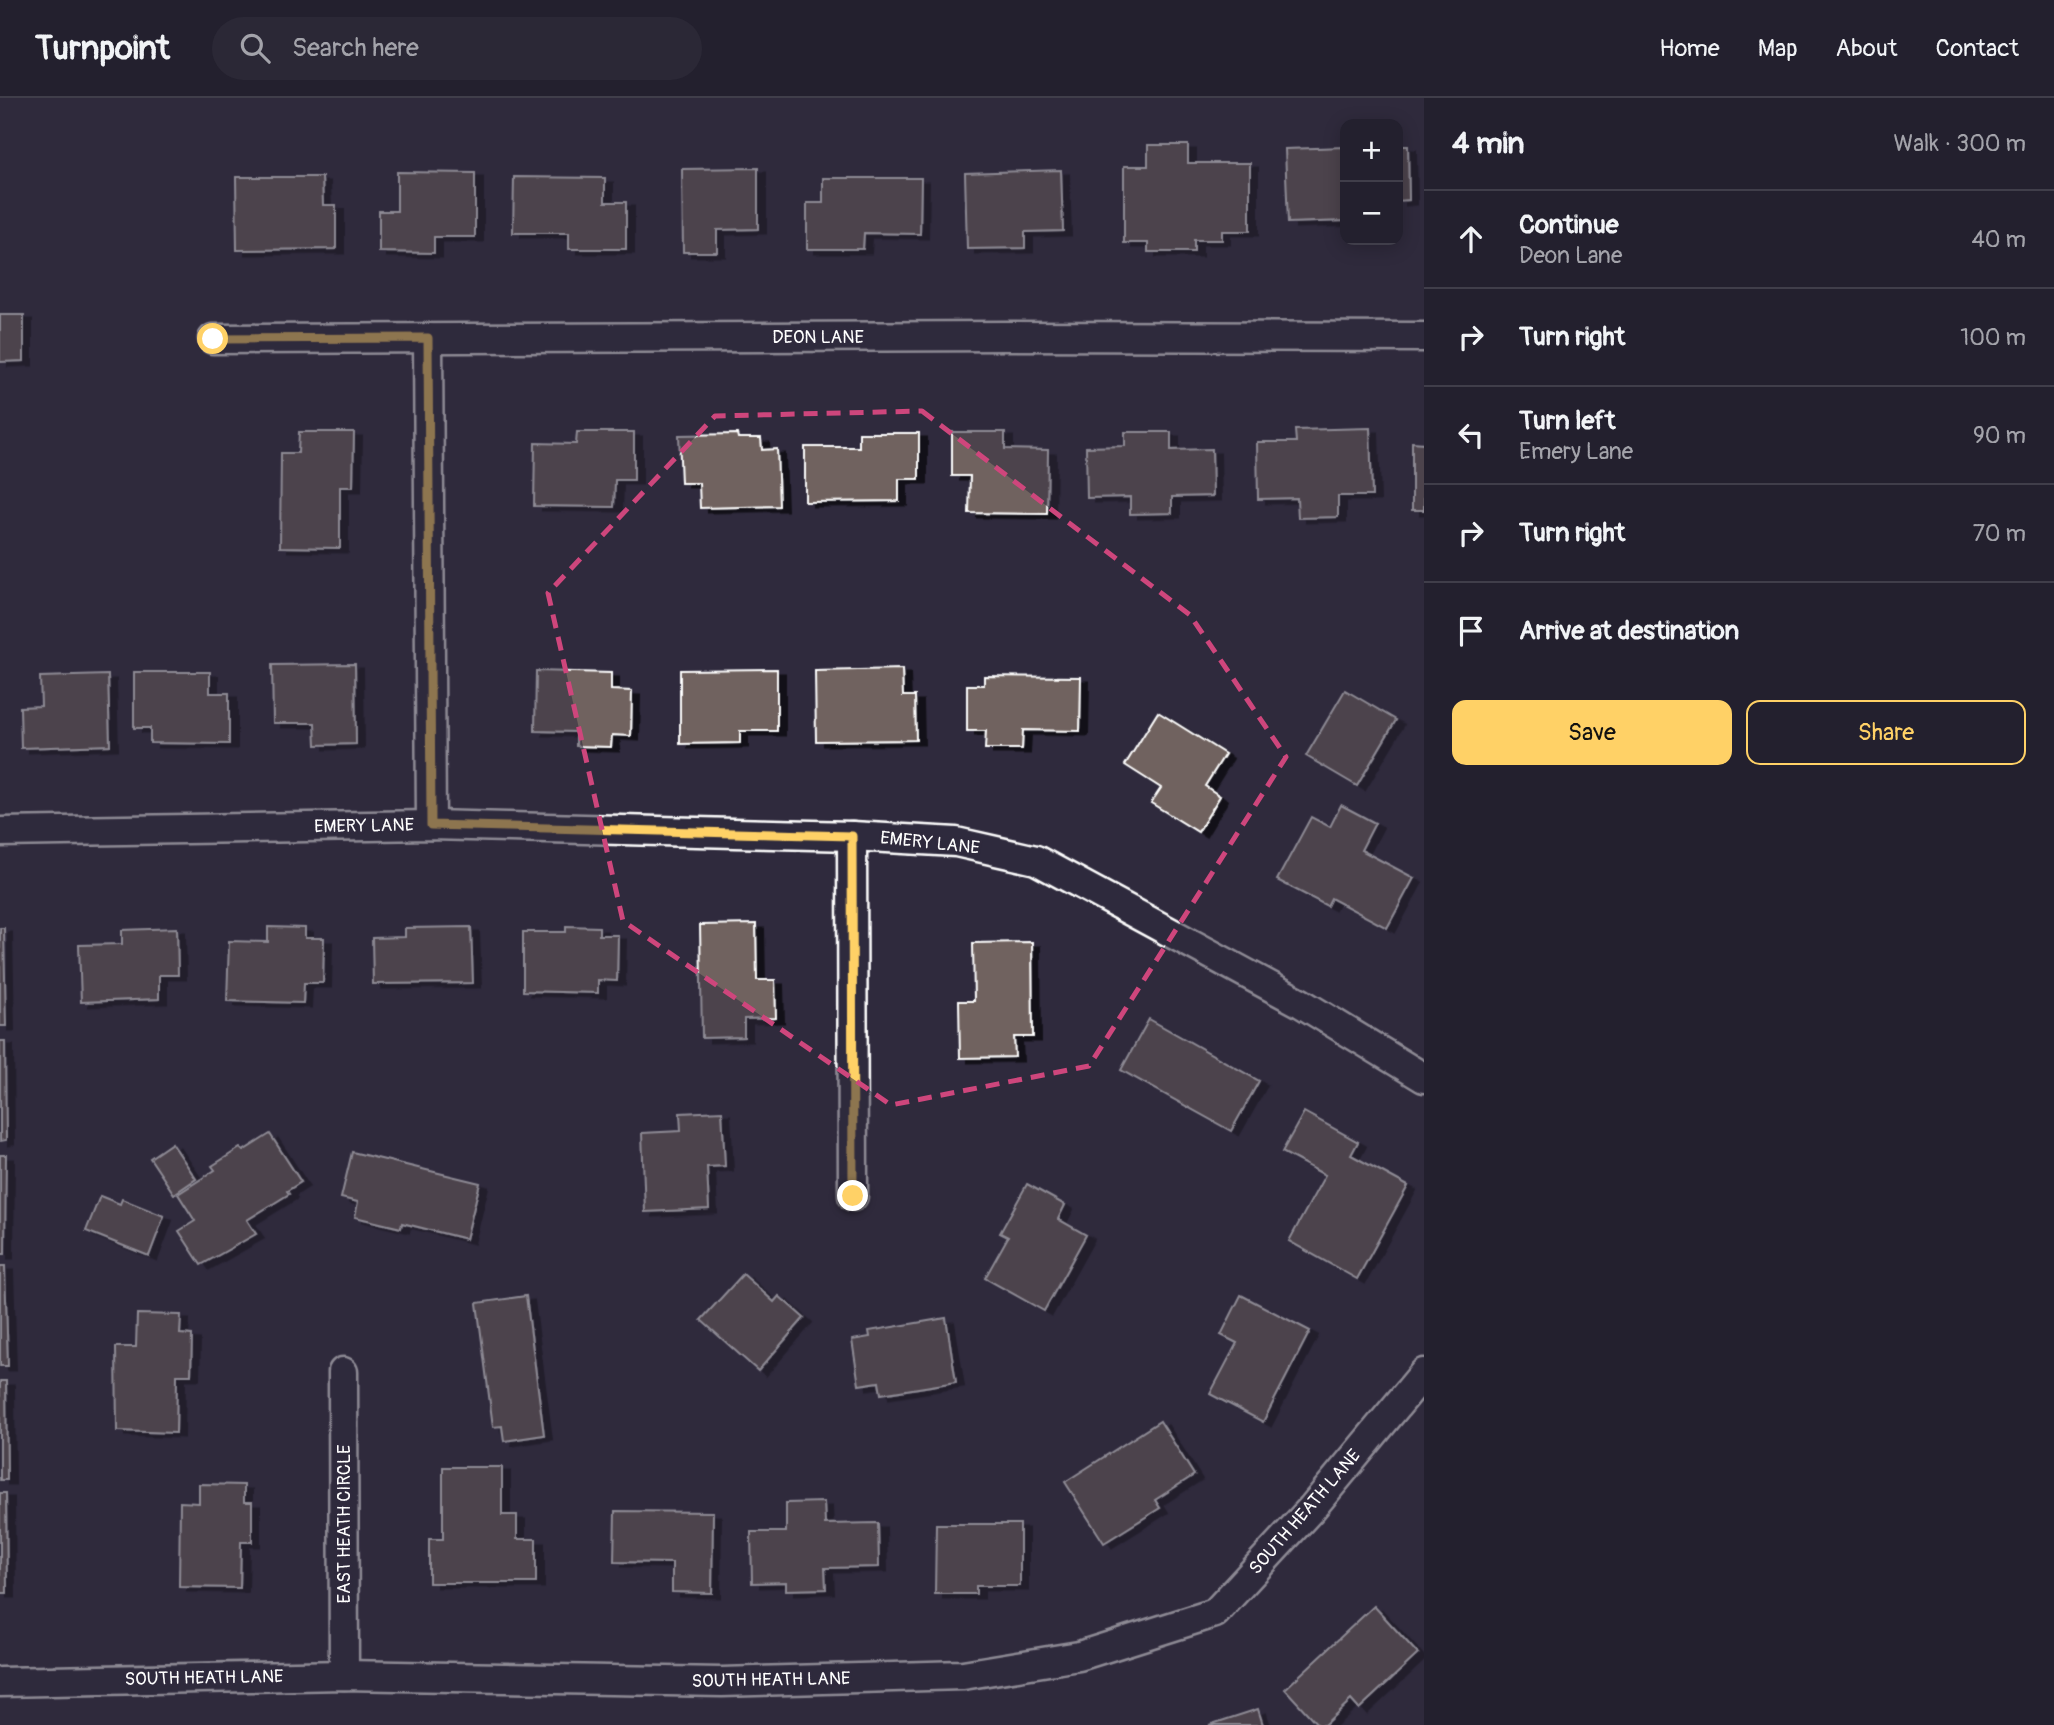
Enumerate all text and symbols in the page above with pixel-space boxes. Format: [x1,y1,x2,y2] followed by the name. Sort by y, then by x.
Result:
[212,17,702,80] search box
[35,28,170,69] text: Turnpoint
[236,29,274,67] icon: search
[292,32,419,64] text: Search here
[1659,34,1720,63] text: Home
[1758,34,1798,63] text: Map
[1836,34,1898,63] text: About
[1936,34,2019,63] text: Contact
[1340,119,1403,245] map controls
[1340,119,1403,182] button: +
[1452,125,1525,162] text: 4 min
[1894,129,2026,158] text: Walk · 300 m
[1340,182,1403,245] button: −
[1519,209,1619,241] text: Continue
[1452,220,1490,258] icon: ahead
[1972,225,2026,254] text: 40 m
[1519,241,1622,270] text: Deon Lane
[1452,318,1490,356] icon: right
[1519,321,1625,353] text: Turn right
[197,323,228,354] route start
[1960,323,2026,352] text: 100 m
[772,326,864,349] street label: DEON LANE
[1519,405,1615,437] text: Turn left
[1452,416,1490,454] icon: left
[1973,421,2026,450] text: 90 m
[1519,437,1633,466] text: Emery Lane
[1452,514,1490,552] icon: right
[1519,517,1625,549] text: Turn right
[1973,519,2026,548] text: 70 m
[1452,612,1490,650] icon: arrive
[1519,615,1739,647] text: Arrive at destination
[1452,700,1732,765] button: Save
[1746,700,2026,765] button: Share
[314,814,414,838] street label: EMERY LANE
[879,826,981,860] street label: EMERY LANE
[837,1180,868,1211] route end
[333,1445,356,1603] street label: EAST HEATH CIRCLE
[1244,1445,1366,1579] street label: SOUTH HEATH LANE
[124,1665,284,1691] street label: SOUTH HEATH LANE
[691,1667,851,1693] street label: SOUTH HEATH LANE

